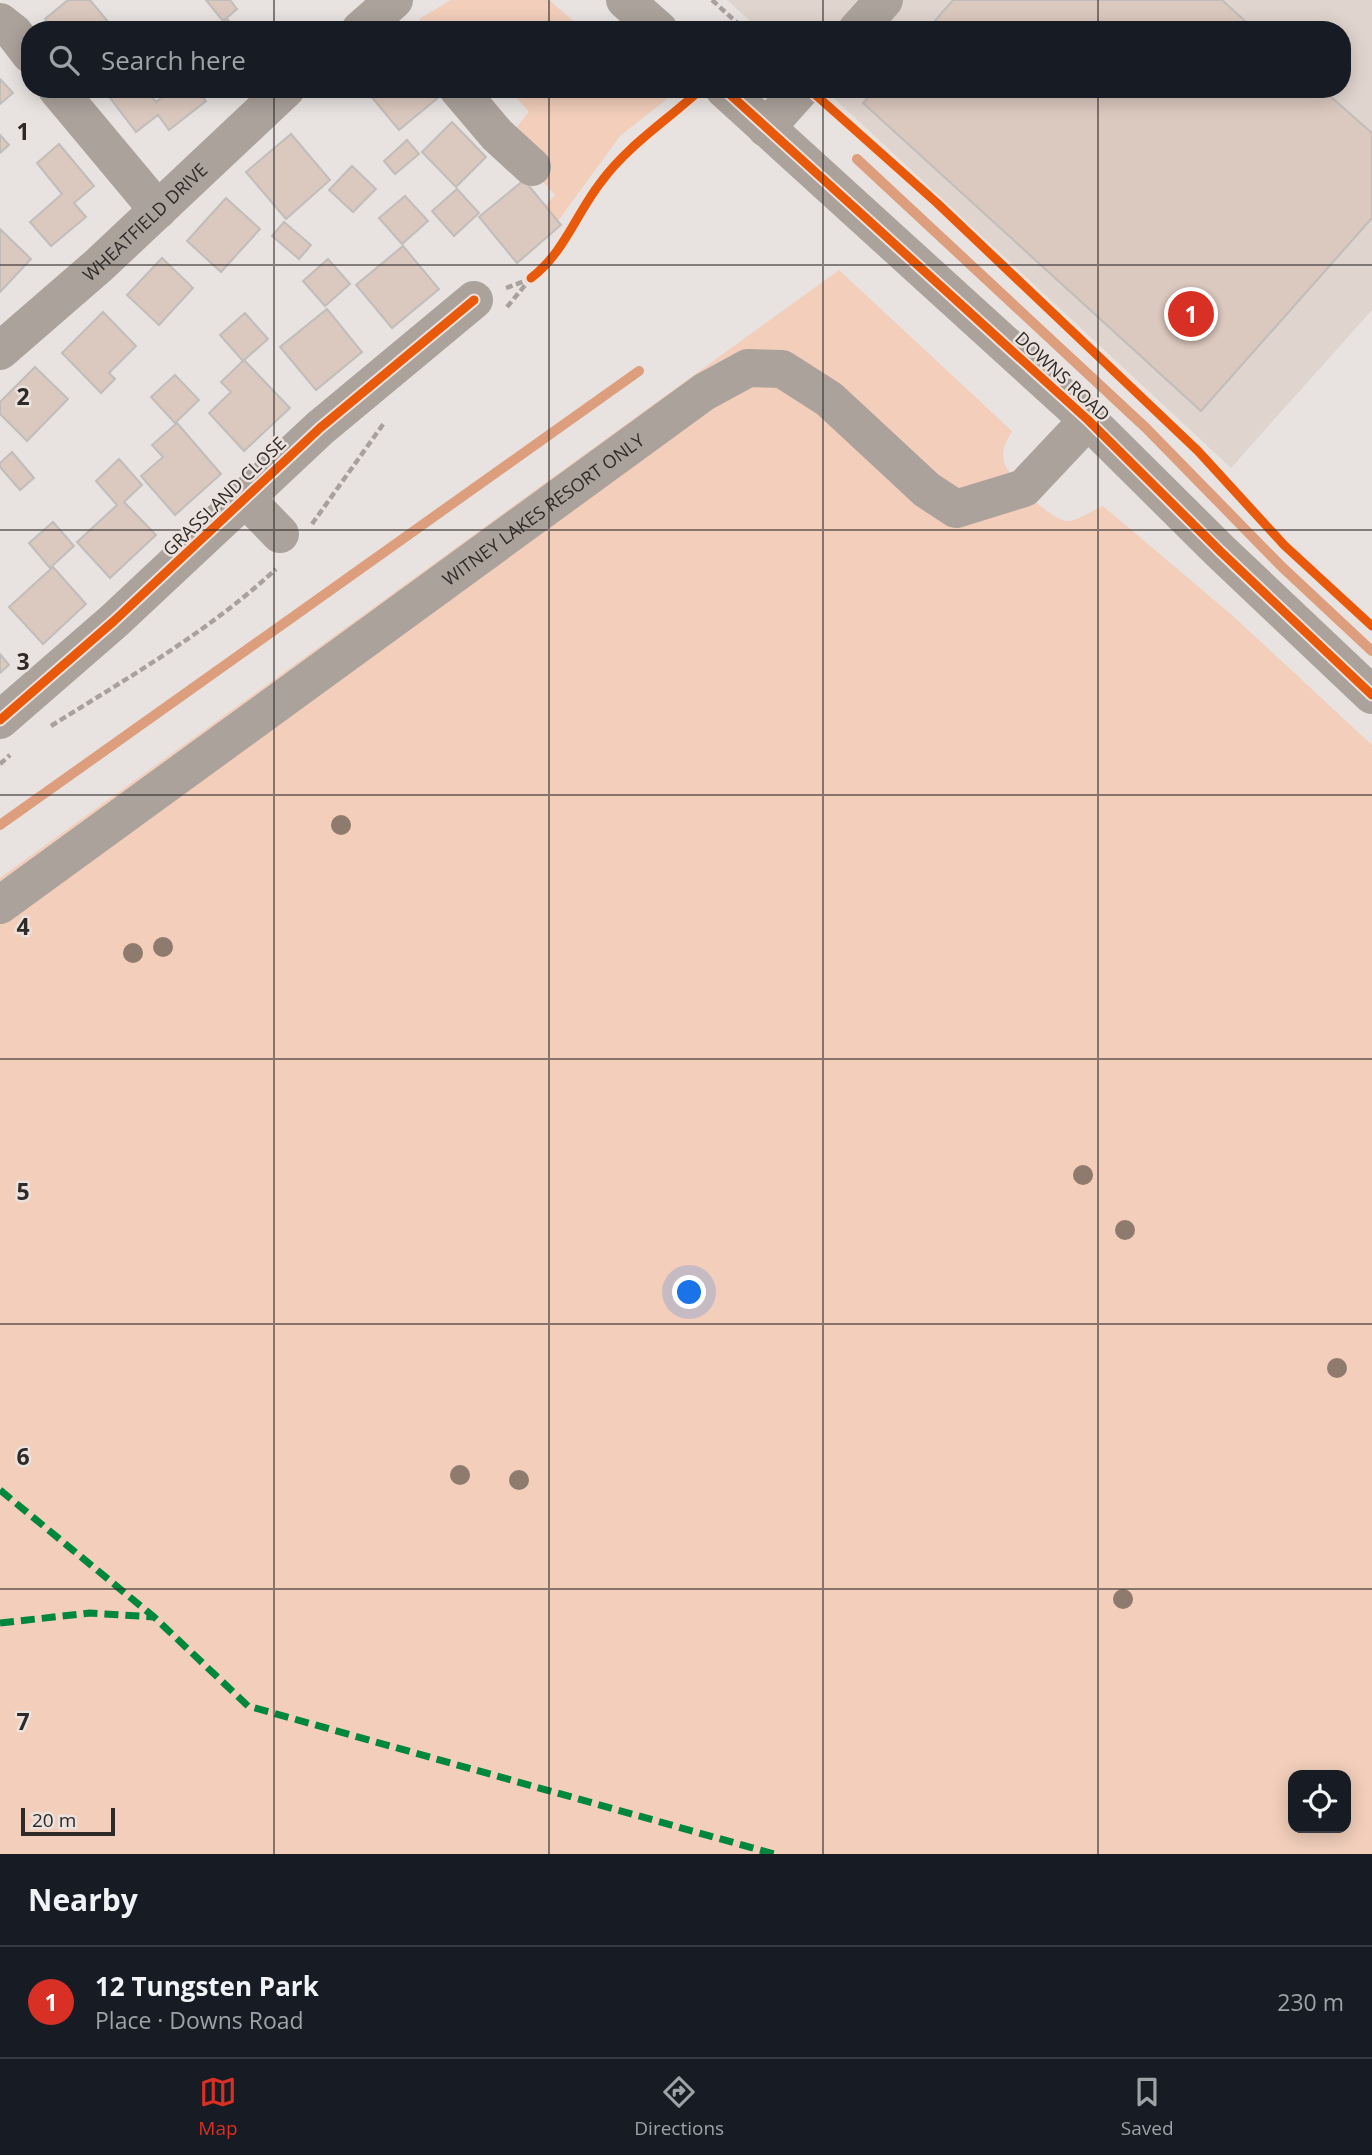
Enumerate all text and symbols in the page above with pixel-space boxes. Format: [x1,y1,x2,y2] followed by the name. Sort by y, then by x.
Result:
[21,21,1351,98] search box
[45,41,83,79] icon: search
[101,42,246,78] text: Search here
[16,115,30,147] text: 1
[77,157,212,286] street label: WHEATFIELD DRIVE
[1168,288,1214,340] pin: 1
[1010,326,1116,426] street label: DOWNS ROAD
[16,380,30,412] text: 2
[437,427,650,591] street label: WITNEY LAKES RESORT ONLY
[157,431,291,561] street label: GRASSLAND CLOSE
[16,645,30,677] text: 3
[16,910,30,942] text: 4
[16,1175,30,1207] text: 5
[672,1275,706,1309] your location
[16,1440,30,1472] text: 6
[16,1705,30,1737] text: 7
[1288,1770,1351,1833] map controls
[1288,1770,1351,1833] button: locate
[21,1805,116,1837] scale bar
[32,1807,76,1833] text: 20 m
[28,1879,138,1920] text: Nearby
[95,1968,319,2004] text: 12 Tungsten Park
[44,1986,58,2018] text: 1
[1277,1986,1344,2018] text: 230 m
[95,2004,304,2036] text: Place · Downs Road
[198,2073,238,2141] tab: Map
[634,2073,724,2141] tab: Directions
[1121,2073,1174,2141] tab: Saved

